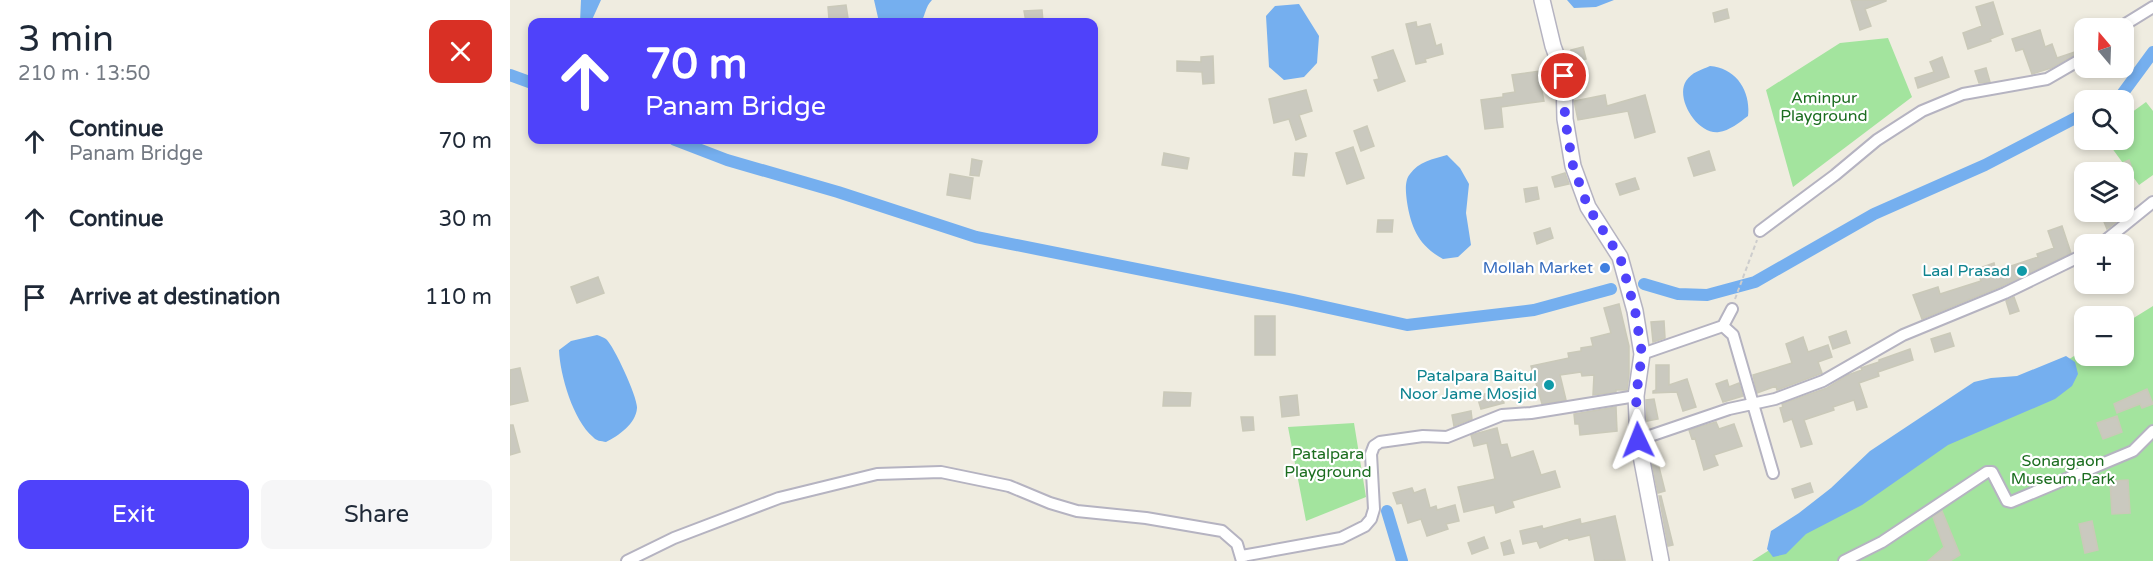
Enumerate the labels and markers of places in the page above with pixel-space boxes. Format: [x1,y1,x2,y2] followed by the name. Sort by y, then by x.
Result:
[1538,50,1589,101] pin
[1483,258,1593,278] place label: Mollah Market
[1598,261,1612,275] marker: Mollah Market
[1922,261,2010,281] place label: Laal Prasad
[2015,264,2029,278] marker: Laal Prasad
[1399,366,1537,404] place label: Patalpara Baitul Noor Jame Mosjid
[1542,378,1556,392] marker: Patalpara Baitul Noor Jame Mosjid

